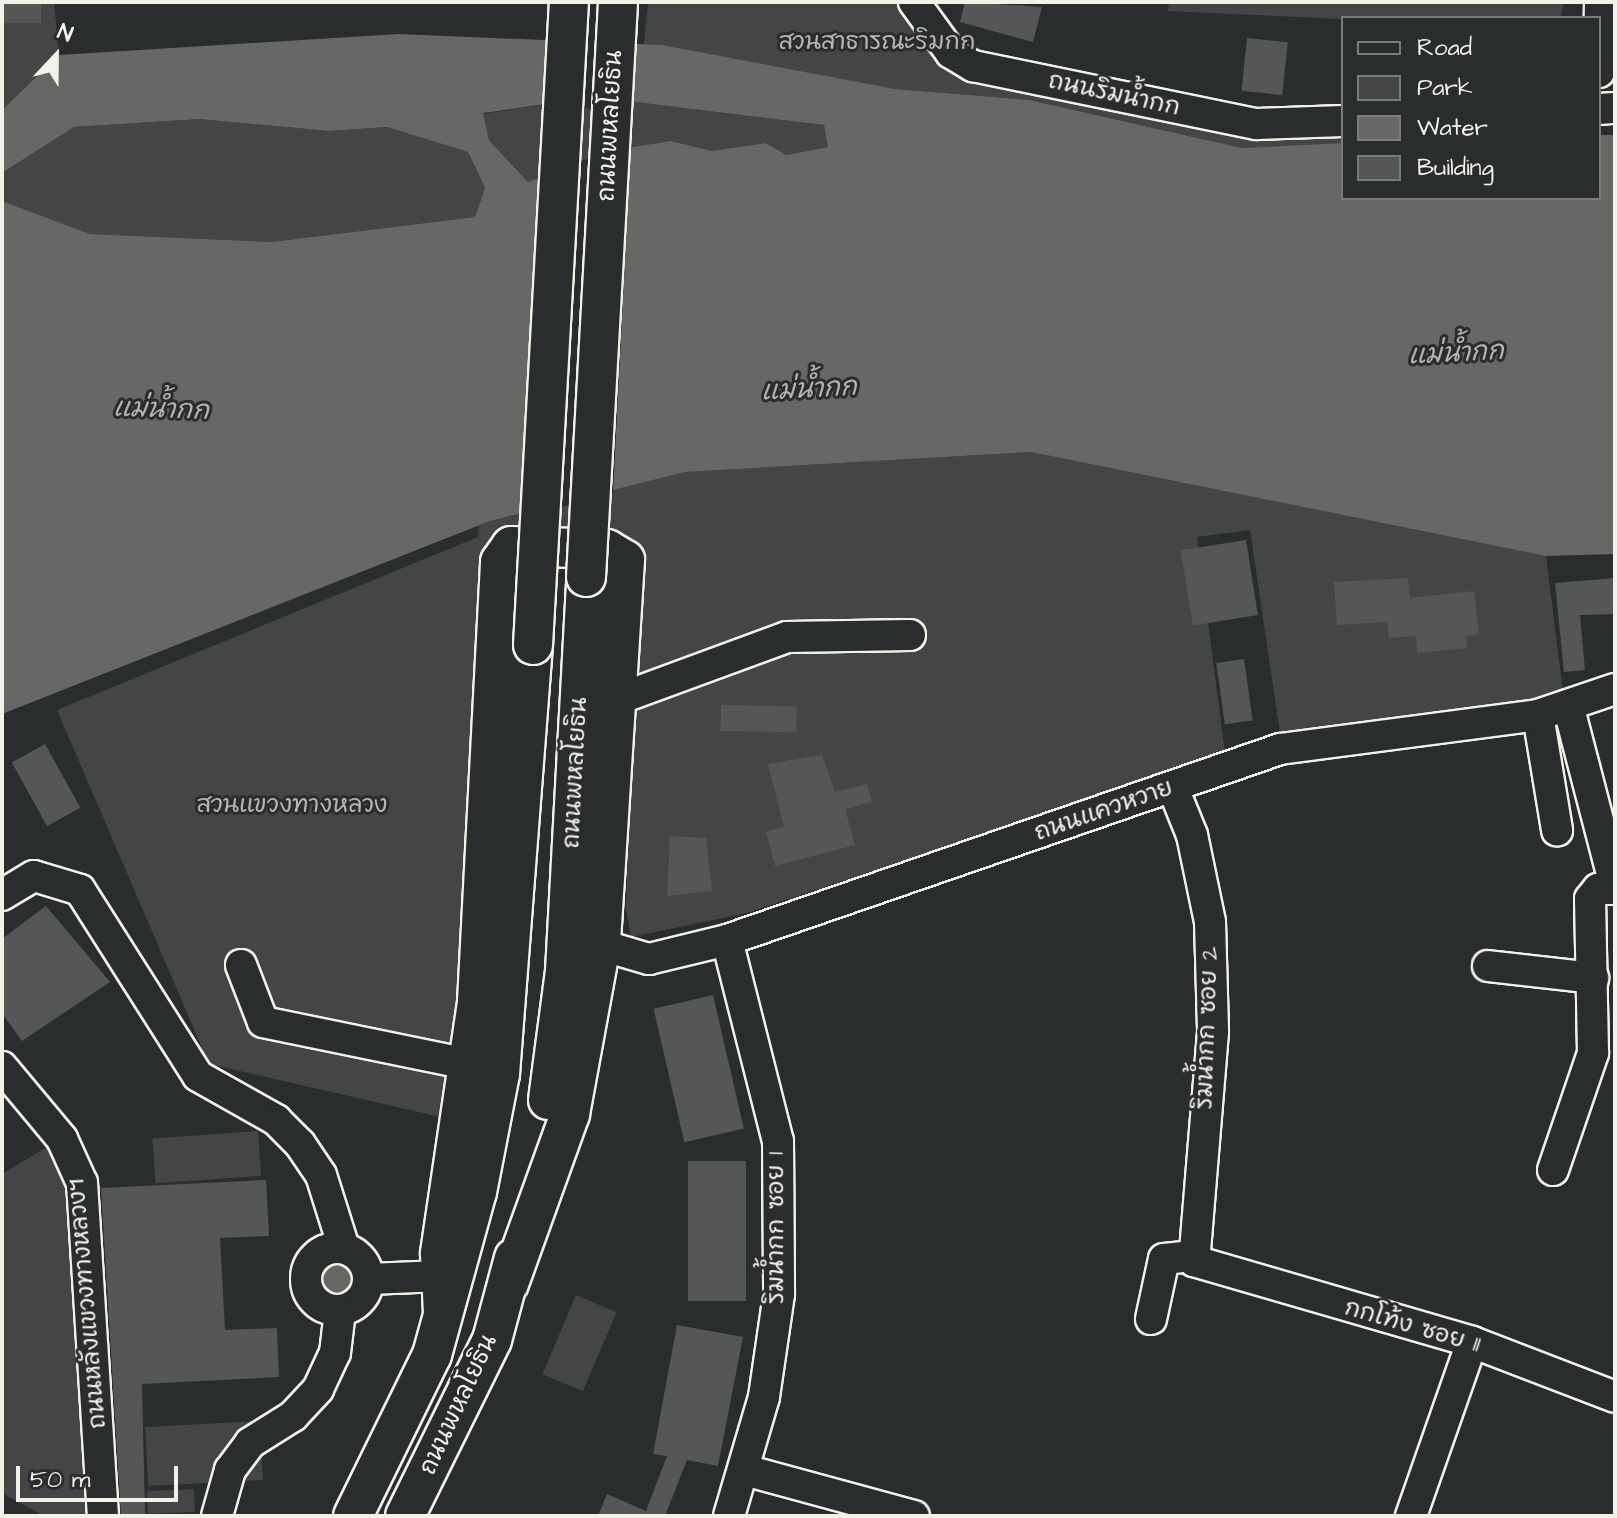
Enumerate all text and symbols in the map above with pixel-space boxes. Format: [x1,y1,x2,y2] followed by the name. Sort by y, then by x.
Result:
[16,16,96,96] north arrow
[53,16,77,50] text: N
[1341,16,1601,200] legend
[778,29,976,57] park label: สวนสาธารณะริมกก
[1417,31,1472,65] text: Road
[593,50,629,202] street label: ถนนพหลโยธิน
[1046,67,1182,123] street label: ถนนริมน้ำกก
[1417,71,1473,105] text: Park
[1417,111,1488,145] text: Water
[1417,151,1494,185] text: Building
[1407,336,1505,372] water label: แม่น้ำกก
[760,372,858,408] water label: แม่น้ำกก
[113,393,209,427] water label: แม่น้ำกก
[558,697,594,849] street label: ถนนพหลโยธิน
[1031,774,1177,848] street label: ถนนแควหวาย
[196,792,388,820] park label: สวนแขวงทางหลวง
[1191,946,1225,1110] street label: ริมน้ำกก ซอย 2
[763,1152,791,1304] street label: ริมน้ำกก ซอย 1
[63,1176,113,1430] street label: ถนนหลังแขวงทางหลวงฯ
[1341,1294,1483,1360] street label: กกโท้ง ซอย 11
[414,1330,504,1480] street label: ถนนพหลโยธิน
[20,1450,182,1500] scale bar
[30,1463,90,1497] text: 50 m

